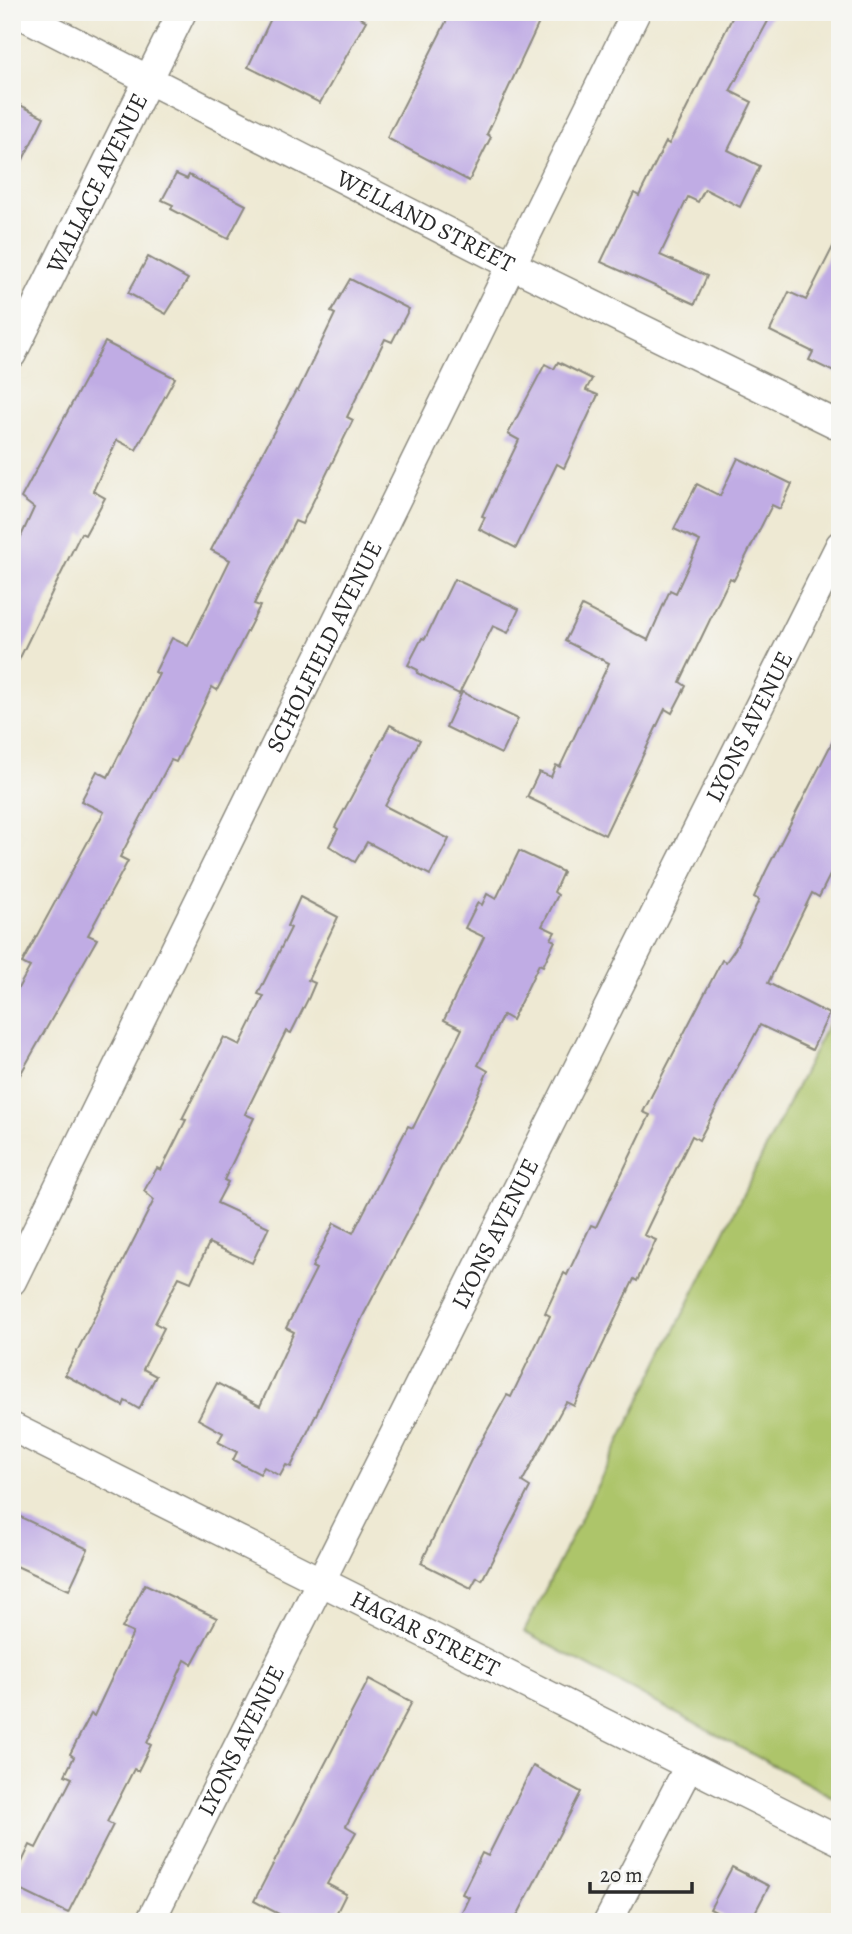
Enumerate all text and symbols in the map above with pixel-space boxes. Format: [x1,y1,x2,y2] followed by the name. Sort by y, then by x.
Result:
[38,87,155,279] street label: WALLACE AVENUE
[330,162,520,280] street label: WELLAND STREET
[258,535,390,758] street label: SCHOLFIELD AVENUE
[698,646,800,807] street label: LYONS AVENUE
[444,1153,546,1314] street label: LYONS AVENUE
[345,1583,505,1684] street label: HAGAR STREET
[190,1660,292,1821] street label: LYONS AVENUE
[590,1850,691,1894] scale bar
[600,1861,643,1889] text: 20 m

